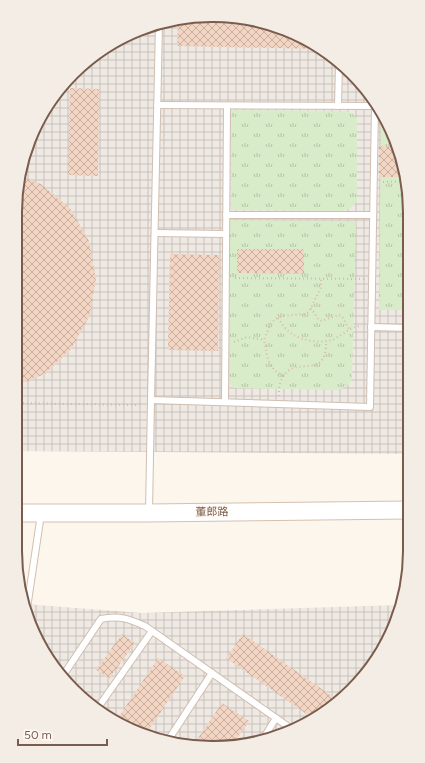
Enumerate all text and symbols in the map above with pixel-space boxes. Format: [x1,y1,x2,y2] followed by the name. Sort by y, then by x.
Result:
[195,505,229,519] street label: 董郎路
[18,721,107,747] scale bar
[24,728,52,742] text: 50 m

